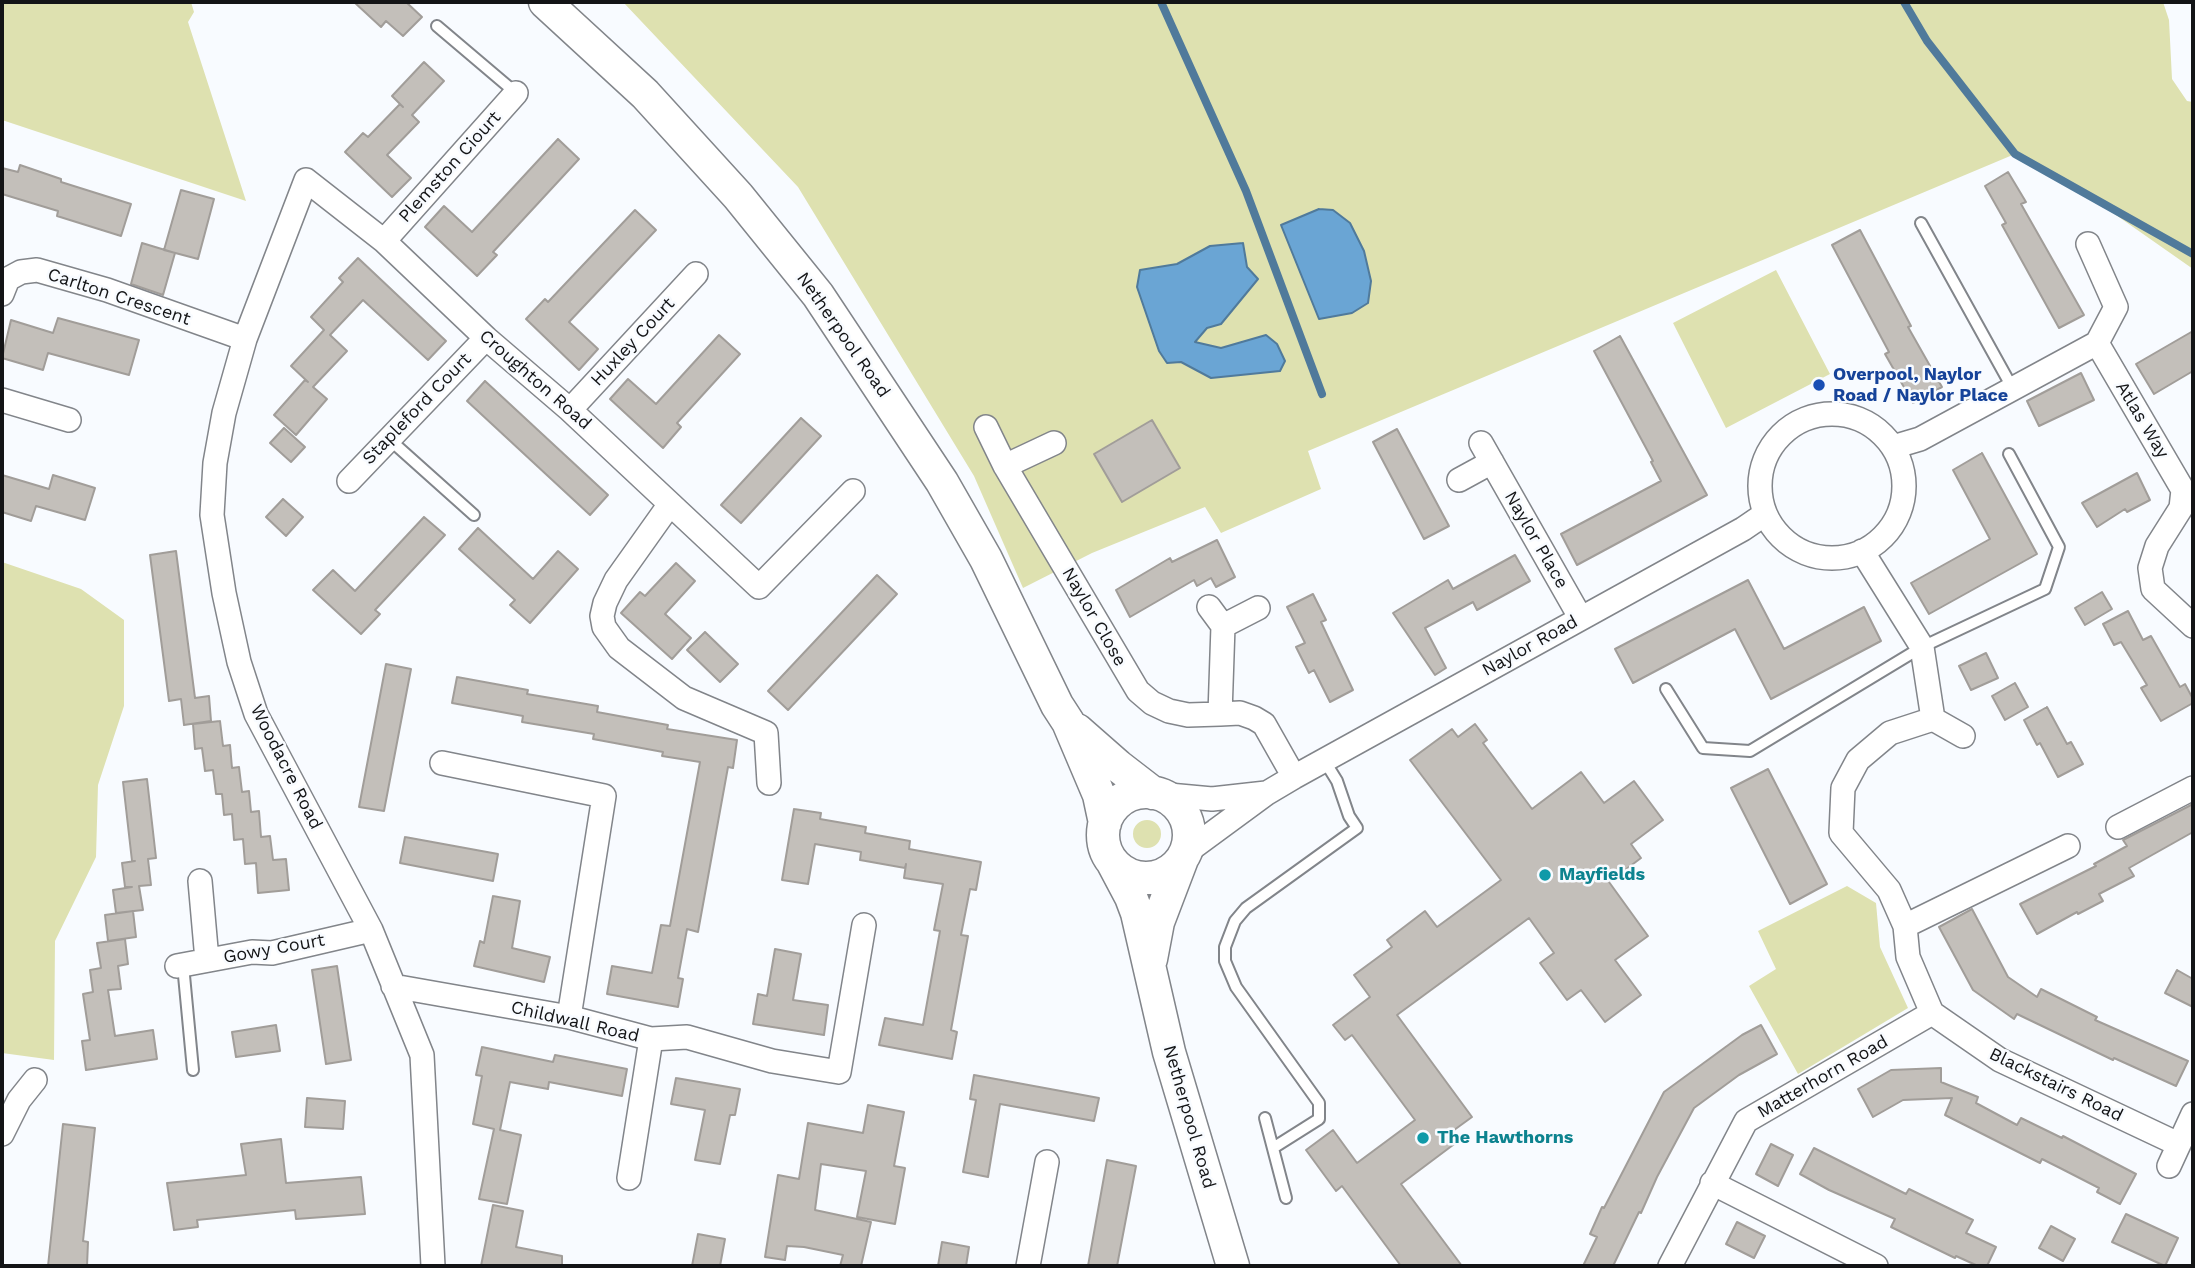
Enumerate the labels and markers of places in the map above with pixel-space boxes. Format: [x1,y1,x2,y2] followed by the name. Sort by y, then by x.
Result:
[1833,364,2008,406] place label: Overpool, Naylor Road / Naylor Place
[1811,377,1827,393] marker: Overpool, Naylor Road / Naylor Place
[1559,864,1645,886] place label: Mayfields
[1537,867,1553,883] marker: Mayfields
[1437,1127,1573,1149] place label: The Hawthorns
[1415,1130,1431,1146] marker: The Hawthorns

